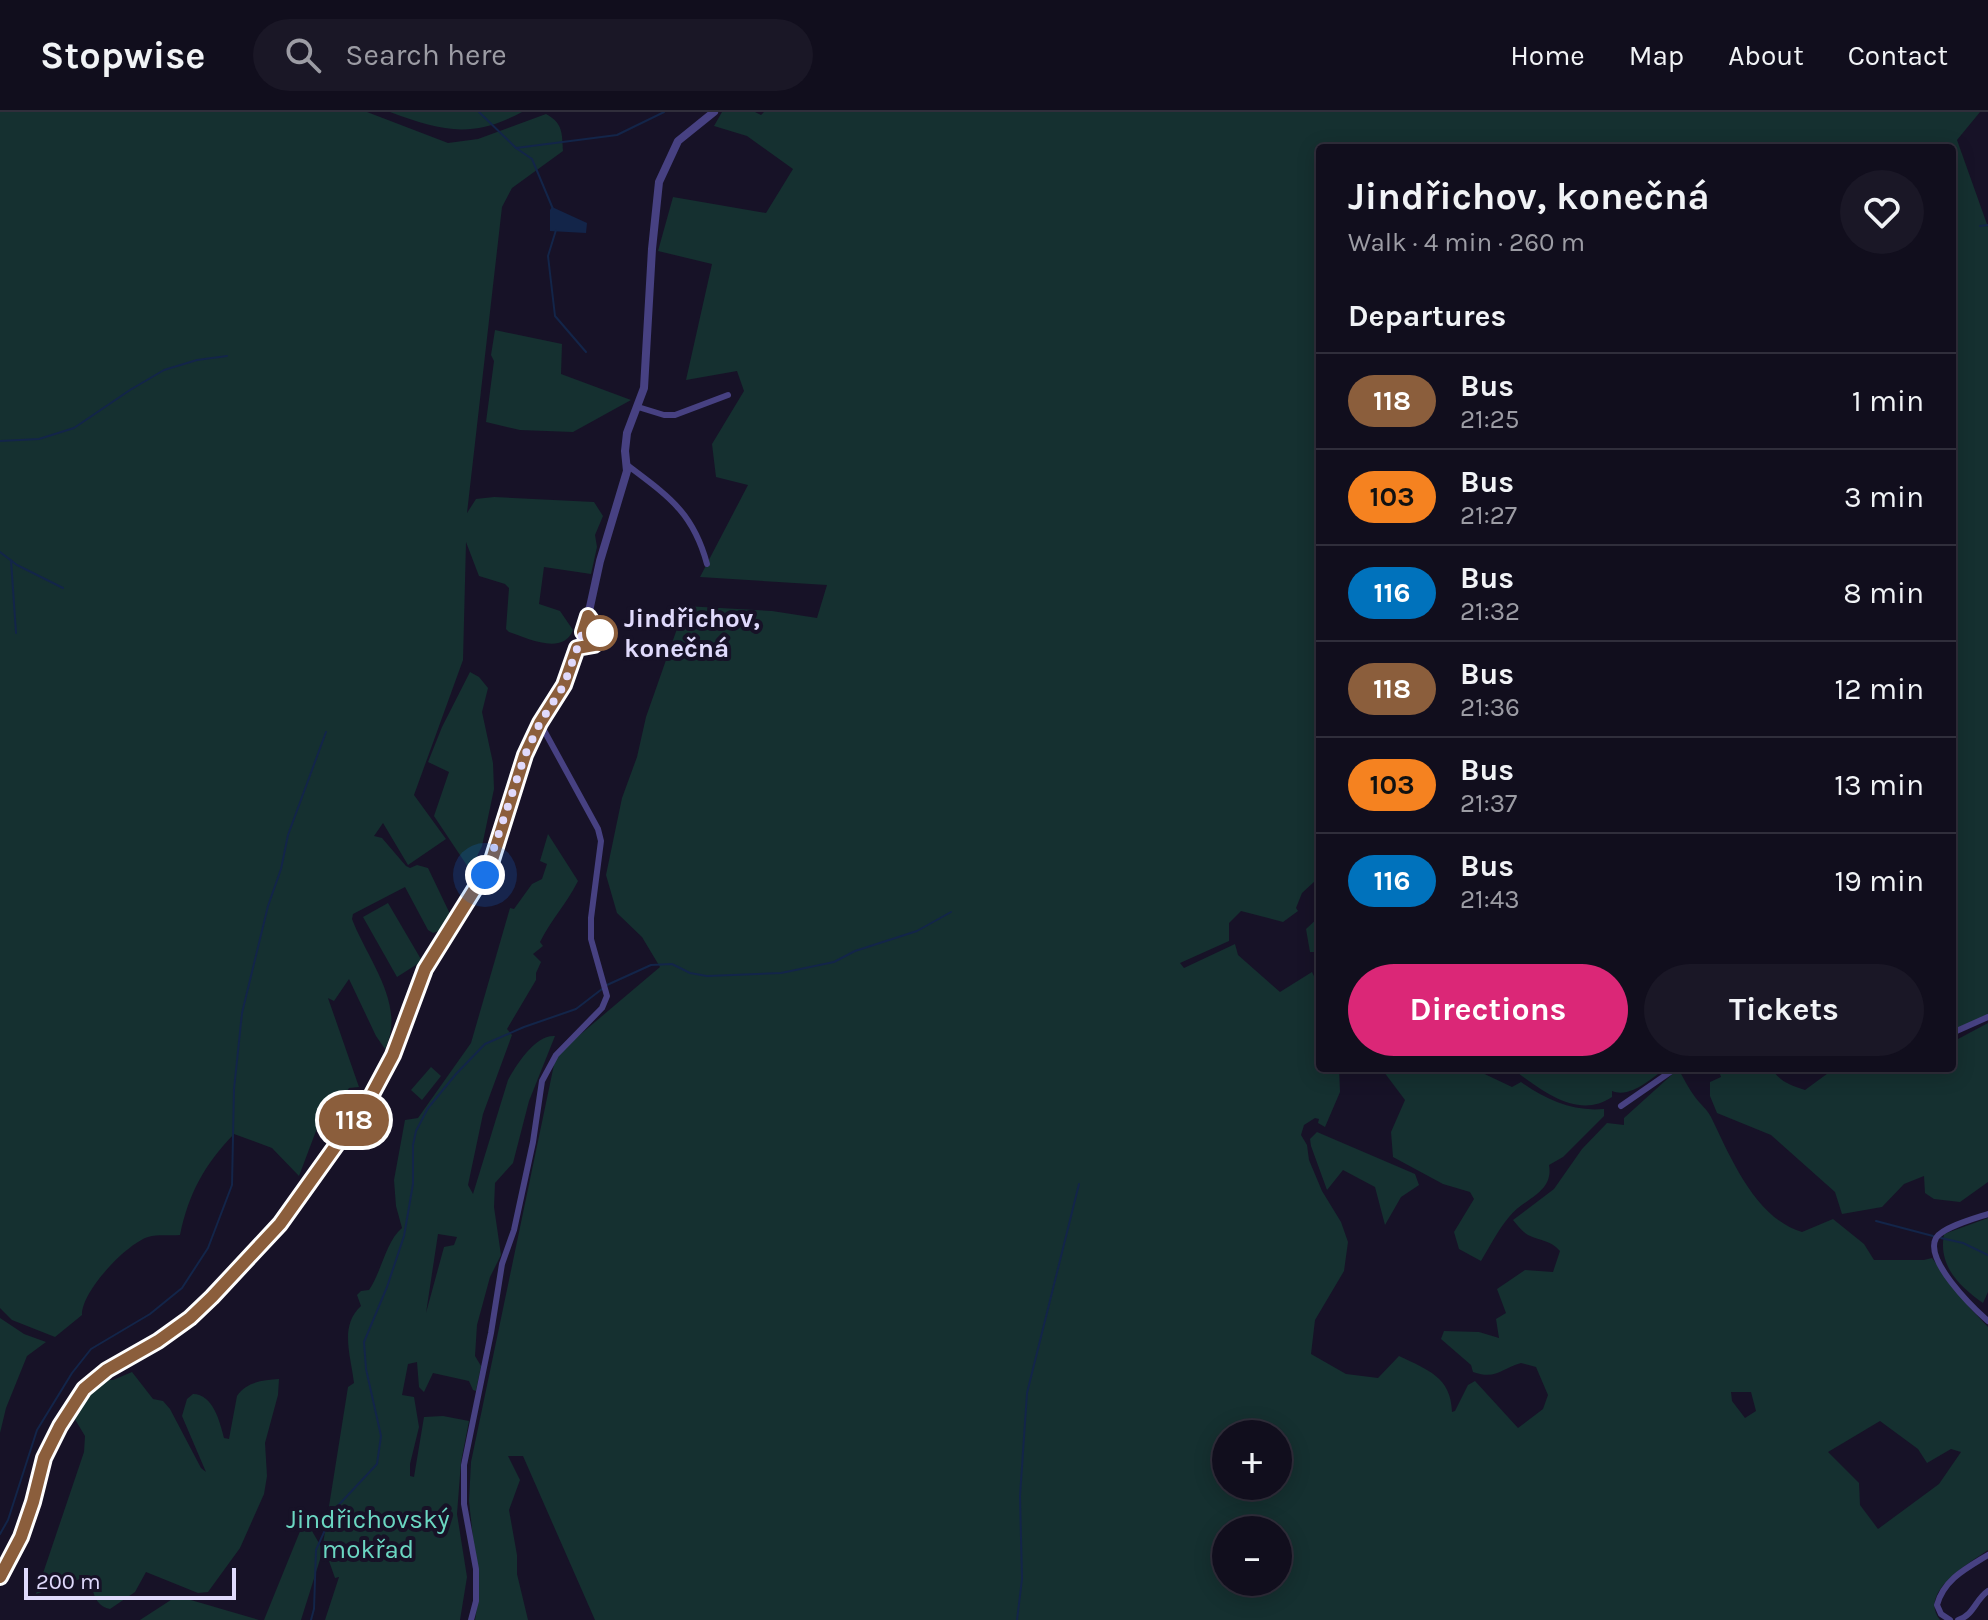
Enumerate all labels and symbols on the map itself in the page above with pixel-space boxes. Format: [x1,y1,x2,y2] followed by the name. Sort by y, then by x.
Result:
[624,603,760,664] place label: Jindřichov, konečná
[583,616,617,650] marker: Jindřichov, konečná
[465,855,505,895] your location
[308,1094,400,1146] line badge: 118
[286,1504,450,1565] park label: Jindřichovský mokřad
[24,1564,236,1600] scale bar

